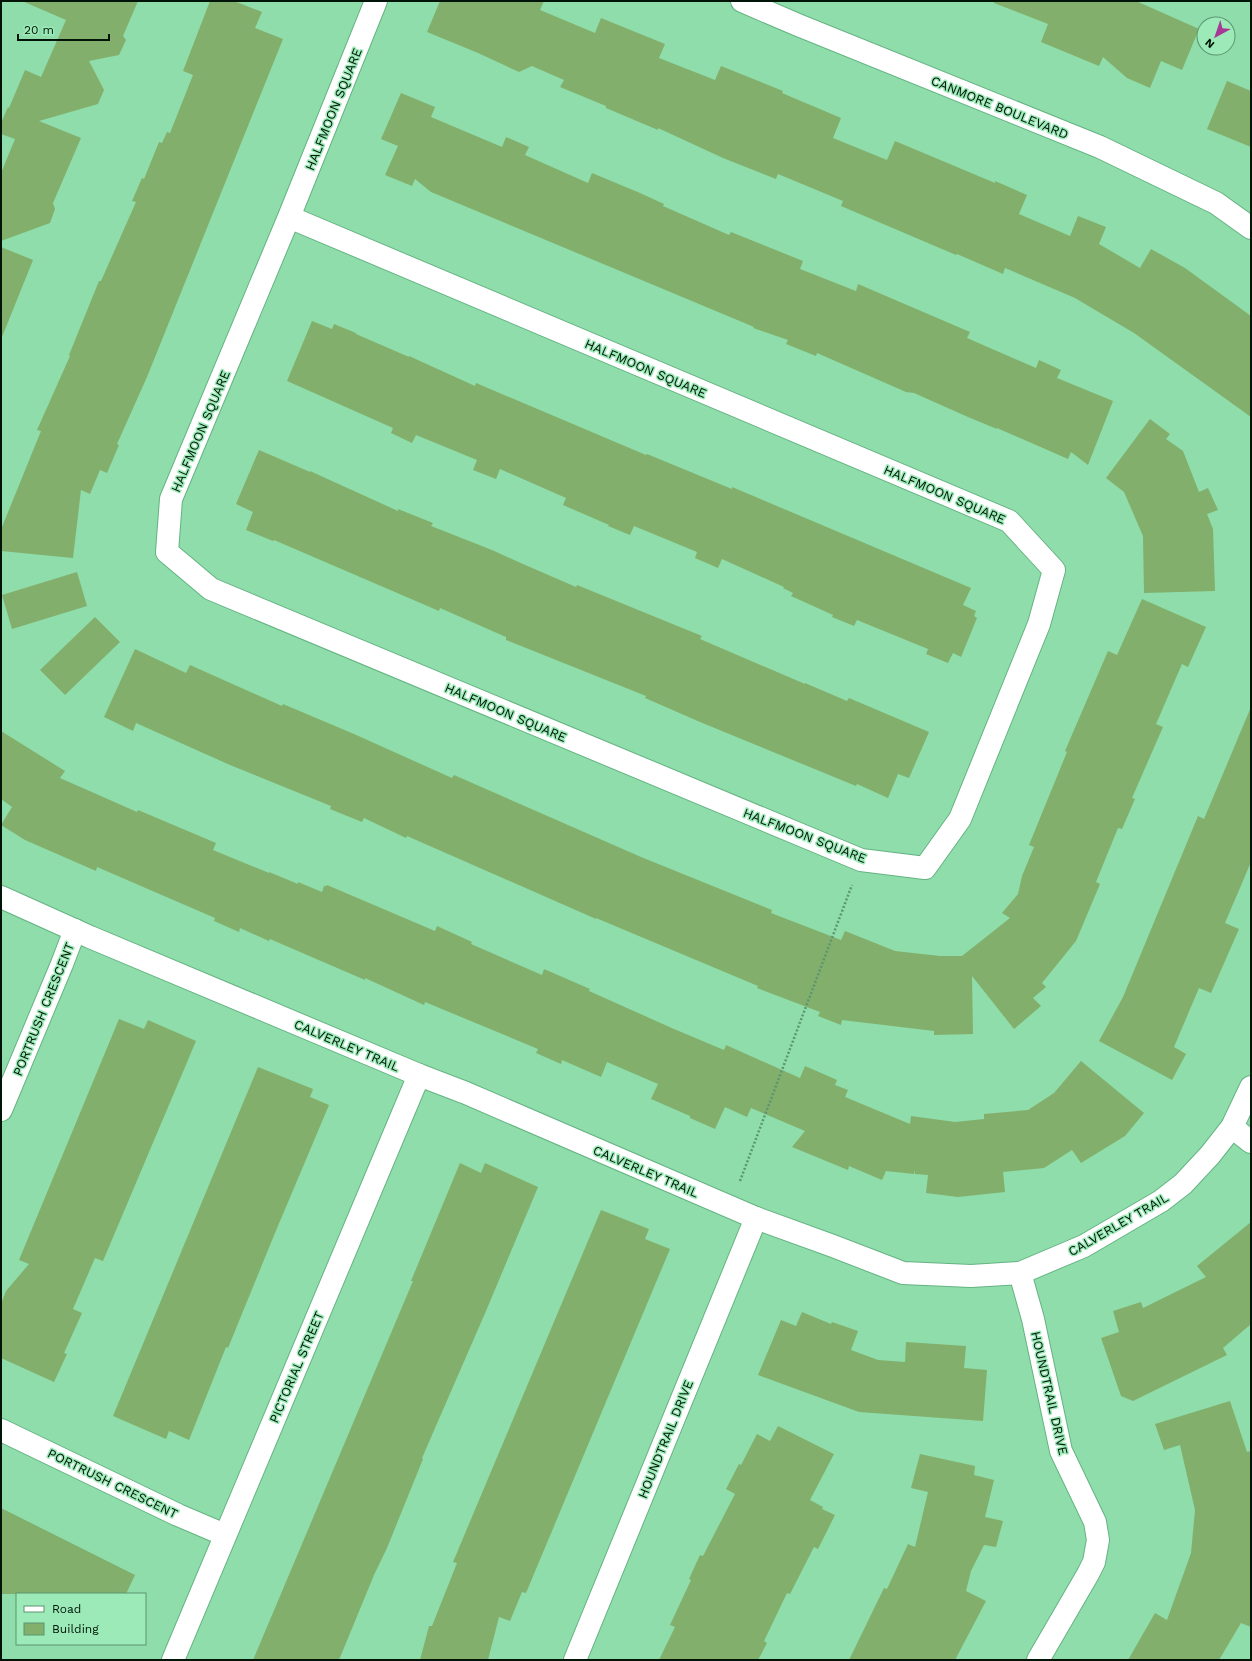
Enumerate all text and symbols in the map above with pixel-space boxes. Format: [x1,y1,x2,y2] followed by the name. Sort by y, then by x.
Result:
[18,16,109,42] scale bar
[1196,16,1236,56] north arrow
[24,23,54,37] text: 20 m
[1203,36,1217,51] text: N
[302,46,365,173] street label: HALFMOON SQUARE
[929,73,1071,142] street label: CANMORE BOULEVARD
[583,336,709,401] street label: HALFMOON SQUARE
[168,368,233,494] street label: HALFMOON SQUARE
[882,462,1008,527] street label: HALFMOON SQUARE
[443,680,569,745] street label: HALFMOON SQUARE
[741,805,869,866] street label: HALFMOON SQUARE
[10,940,77,1078] street label: PORTRUSH CRESCENT
[292,1016,402,1075] street label: CALVERLEY TRAIL
[591,1142,701,1201] street label: CALVERLEY TRAIL
[1066,1190,1171,1259] street label: CALVERLEY TRAIL
[266,1309,327,1425] street label: PICTORIAL STREET
[1028,1330,1071,1456] street label: HOUNDTRAIL DRIVE
[635,1378,696,1501] street label: HOUNDTRAIL DRIVE
[45,1445,180,1522] street label: PORTRUSH CRESCENT
[16,1593,146,1645] legend
[52,1602,81,1616] text: Road
[52,1622,99,1636] text: Building

